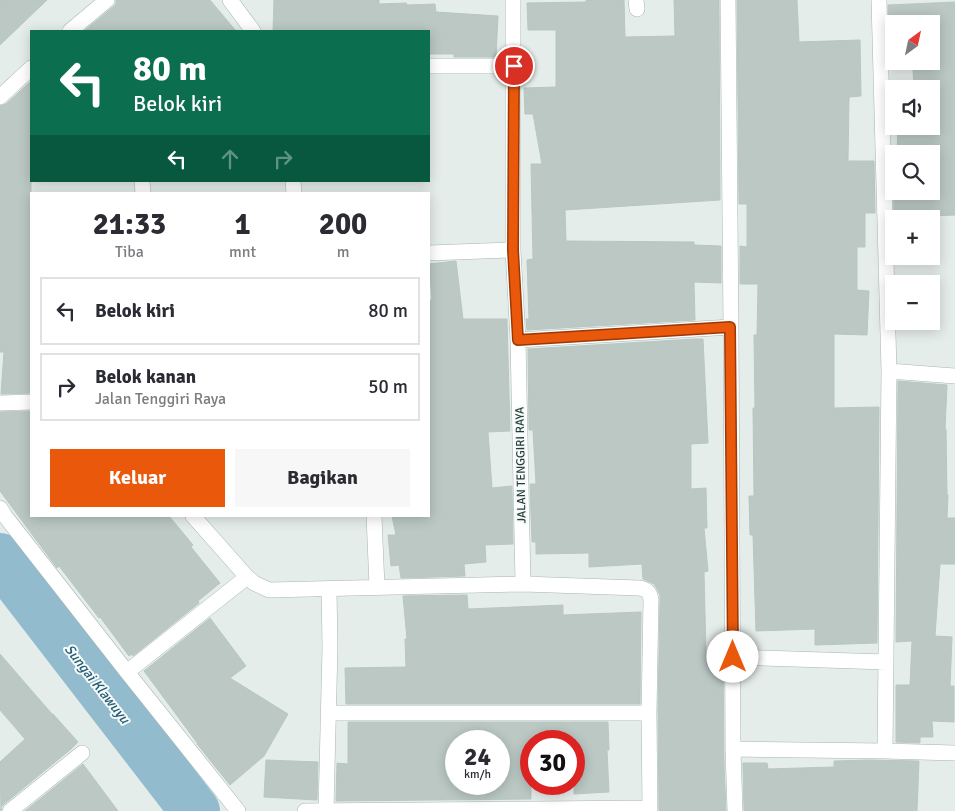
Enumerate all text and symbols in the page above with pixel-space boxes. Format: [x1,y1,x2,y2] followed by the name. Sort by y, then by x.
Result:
[885,15,940,70] north arrow
[885,15,940,330] map controls
[493,45,535,87] pin
[133,47,207,90] text: 80 m
[50,50,115,115] icon: left
[500,52,528,80] icon: arrive
[885,80,940,135] button: sound
[133,90,222,117] text: Belok kiri
[163,145,191,173] icon: left
[216,145,244,173] icon: ahead
[269,145,297,173] icon: right
[885,145,940,200] button: search
[93,206,166,243] text: 21:33
[234,206,251,243] text: 1
[319,206,367,243] text: 200
[885,210,940,265] button: +
[115,242,144,262] text: Tiba
[229,242,256,262] text: mnt
[337,242,349,262] text: m
[885,275,940,330] button: −
[52,297,80,325] icon: left
[95,299,175,323] text: Belok kiri
[368,299,408,323] text: 80 m
[95,365,196,389] text: Belok kanan
[52,373,80,401] icon: right
[368,375,408,399] text: 50 m
[95,389,226,409] text: Jalan Tenggiri Raya
[512,406,530,523] street label: JALAN TENGGIRI RAYA
[50,449,225,507] button: Keluar
[235,449,410,507] button: Bagikan
[706,630,758,682] position arrow
[61,641,134,728] water label: Sungai Klawuyu
[520,730,585,795] speed limit sign: 30
[464,741,491,772] text: 24
[464,767,491,782] text: km/h

